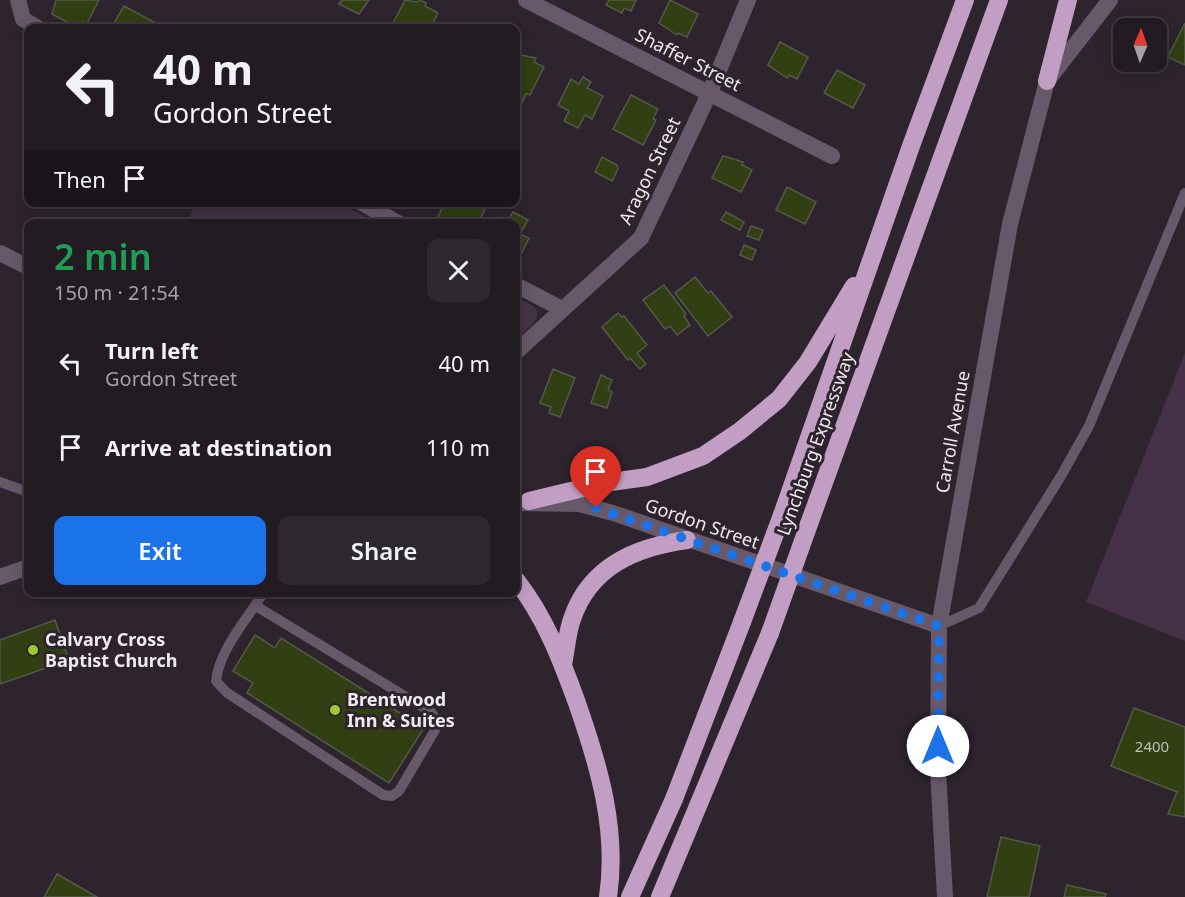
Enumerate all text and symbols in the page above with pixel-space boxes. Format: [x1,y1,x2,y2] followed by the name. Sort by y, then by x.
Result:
[1113,18,1167,72] north arrow
[1113,18,1167,72] map controls
[631,22,746,96] street label: Shaffer Street
[153,40,253,97] text: 40 m
[54,48,132,126] icon: left
[153,94,332,131] text: Gordon Street
[613,112,686,228] street label: Aragon Street
[118,162,151,195] icon: arrive
[54,164,106,194] text: Then
[54,232,152,281] text: 2 min
[427,239,490,302] button: close
[54,279,179,306] text: 150 m · 21:54
[105,335,199,365] text: Turn left
[54,347,87,380] icon: left
[439,348,490,378] text: 40 m
[771,348,860,539] street label: Lynchburg Expressway
[105,365,237,392] text: Gordon Street
[929,369,975,495] street label: Carroll Avenue
[54,431,87,464] icon: arrive
[105,432,332,462] text: Arrive at destination
[426,432,490,462] text: 110 m
[570,446,621,508] pin
[579,455,612,488] icon: arrive
[642,492,763,554] street label: Gordon Street
[54,516,266,585] button: Exit
[278,516,490,585] button: Share
[45,627,177,672] place label: Calvary Cross Baptist Church
[26,643,40,657] marker: Calvary Cross Baptist Church
[347,687,455,732] place label: Brentwood Inn & Suites
[328,703,342,717] marker: Brentwood Inn & Suites
[906,714,970,778] position arrow
[1135,736,1169,756] house number: 2400

